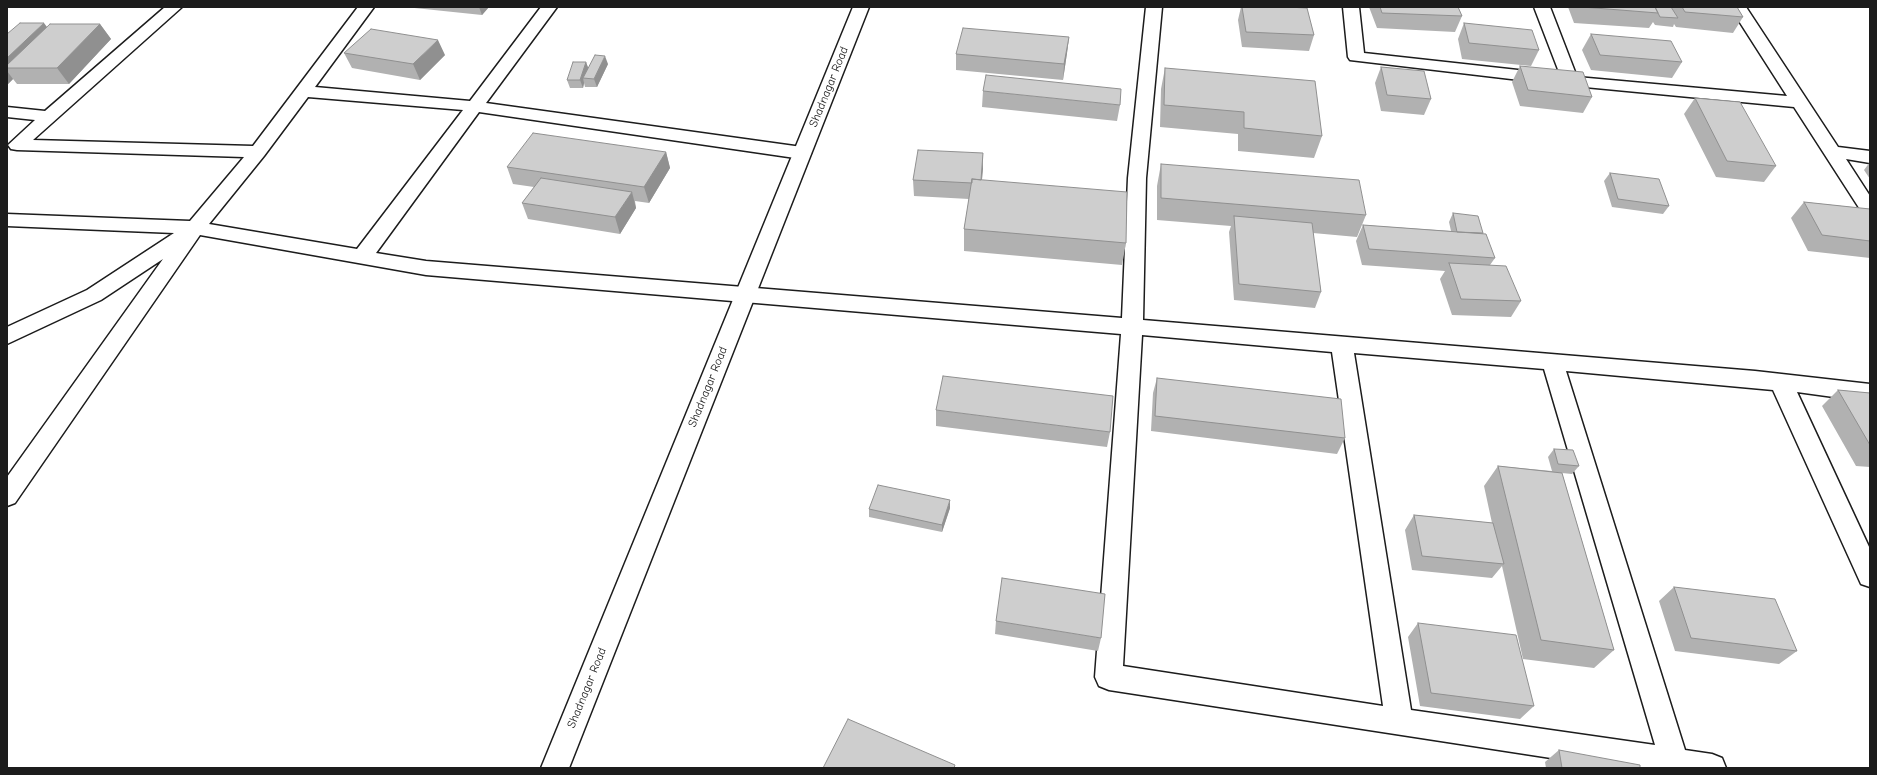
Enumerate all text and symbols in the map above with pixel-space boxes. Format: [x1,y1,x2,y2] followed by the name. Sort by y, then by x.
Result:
[806,45,852,129] street label: Shadnagar Road
[685,345,731,429] street label: Shadnagar Road
[564,646,610,730] street label: Shadnagar Road

